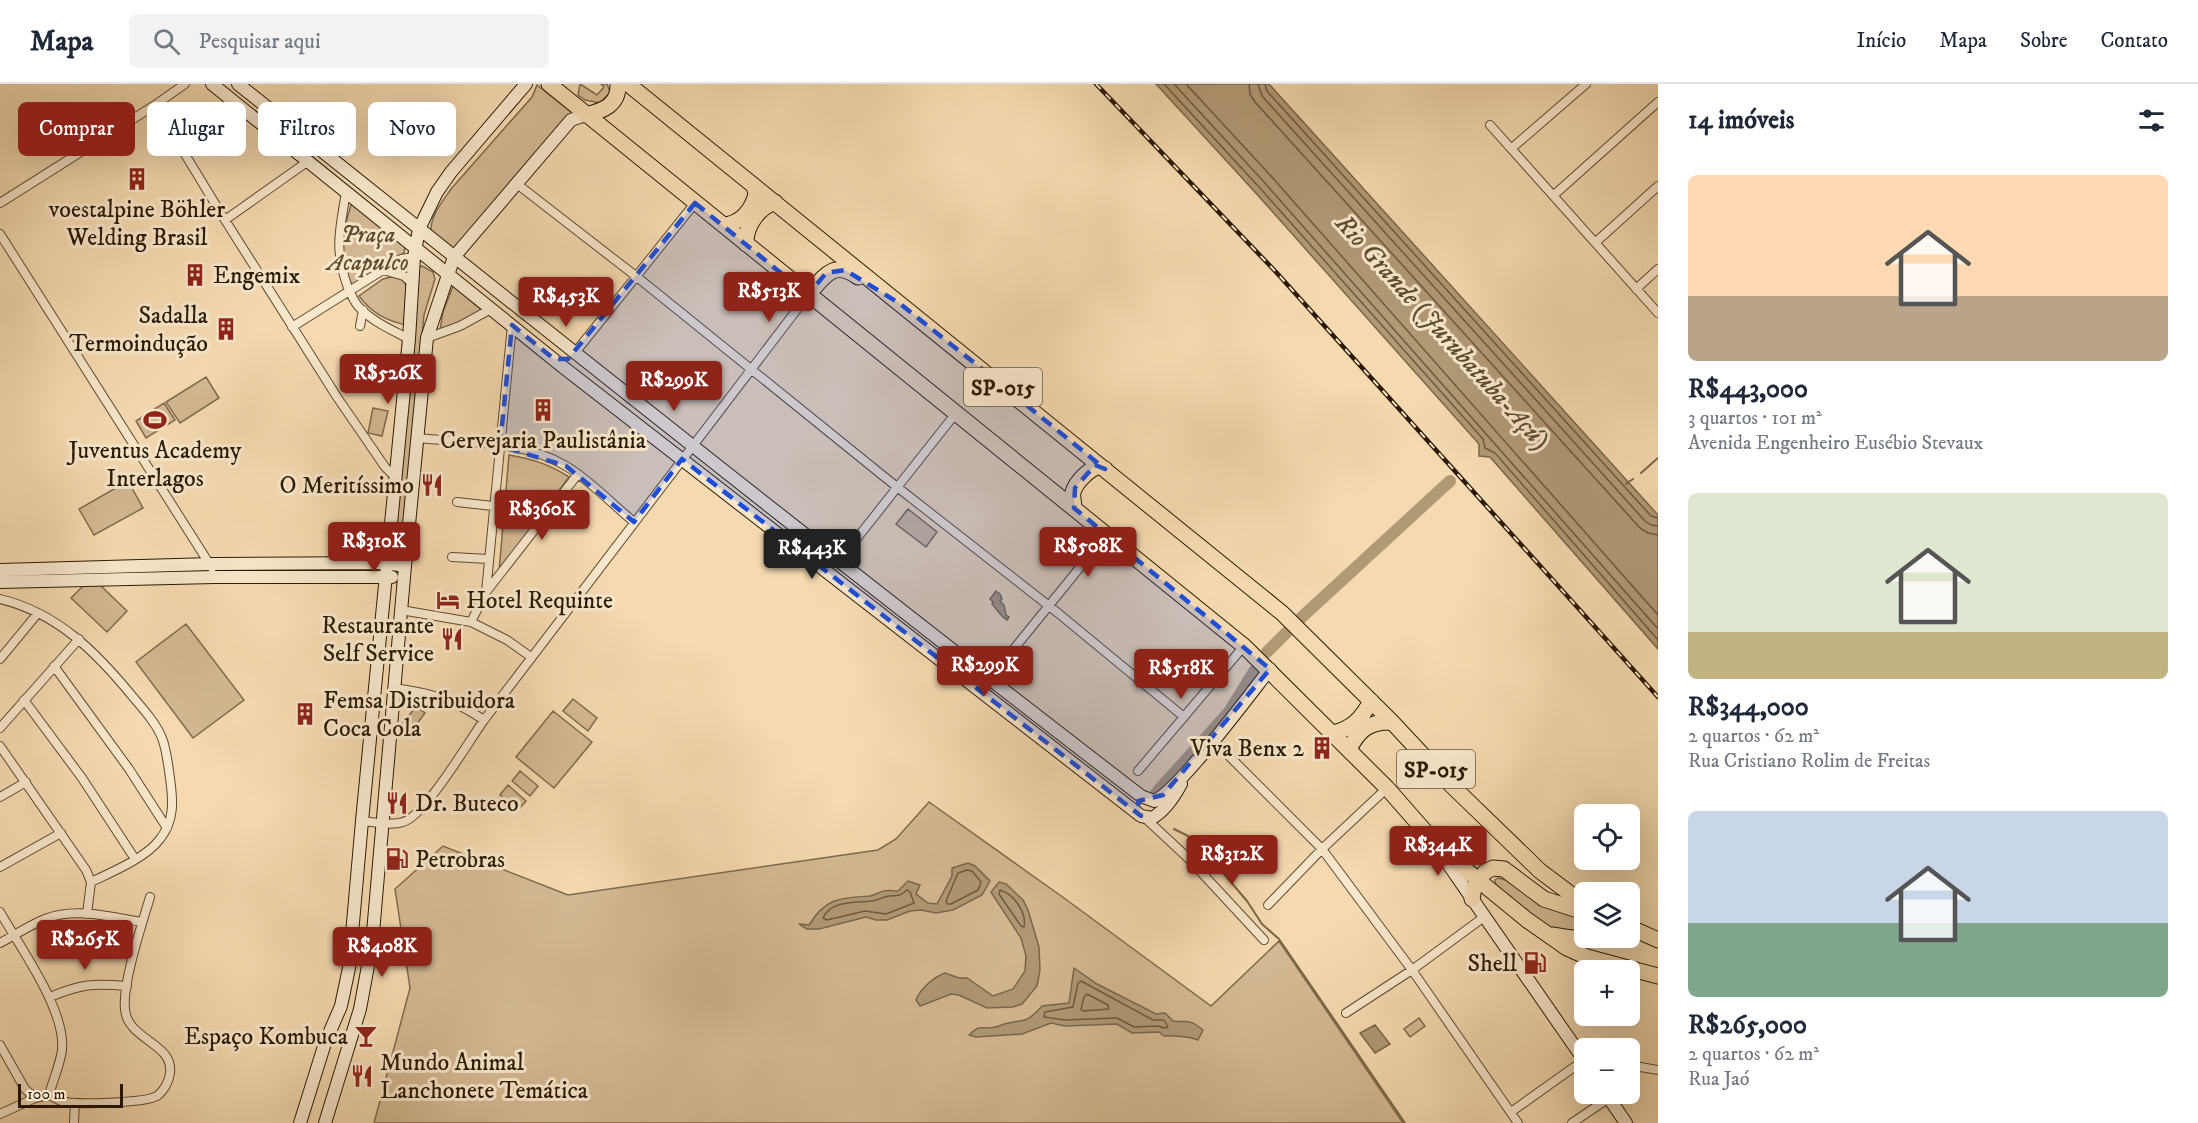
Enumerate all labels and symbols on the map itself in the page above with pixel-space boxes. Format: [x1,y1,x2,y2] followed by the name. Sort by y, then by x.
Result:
[124,166,150,192] building icon: voestalpine Böhler Welding Brasil
[48,195,225,253] place label: voestalpine Böhler Welding Brasil
[1327,207,1556,457] water label: Rio Grande (Jurubatuba-Açú)
[324,220,409,278] park label: Praça Acapulco
[213,261,300,291] place label: Engemix
[182,262,208,288] building icon: Engemix
[720,272,818,323] pin: R$513K
[517,277,615,328] pin: R$453K
[69,301,209,359] place label: Sadalla Termoindução
[213,316,239,342] building icon: Sadalla Termoindução
[339,354,437,405] pin: R$526K
[625,361,723,412] pin: R$299K
[964,368,1042,406] road number: SP-015
[530,397,556,423] building icon: Cervejaria Paulistânia
[142,407,168,433] sports icon: Juventus Academy Interlagos
[440,426,647,456] place label: Cervejaria Paulistânia
[67,436,242,494] place label: Juventus Academy Interlagos
[280,471,414,501] place label: O Meritíssimo
[419,472,445,498] restaurant icon: O Meritíssimo
[493,490,591,541] pin: R$360K
[325,522,423,573] pin: R$310K
[1039,527,1137,578] pin: R$508K
[763,529,861,580] pin: R$443K
[466,586,613,616] place label: Hotel Requinte
[435,587,461,613] hotel icon: Hotel Requinte
[322,611,434,669] place label: Restaurante Self Service
[439,626,465,652] restaurant icon: Restaurante Self Service
[936,646,1034,697] pin: R$299K
[1132,649,1230,700] pin: R$518K
[323,686,516,744] place label: Femsa Distribuidora Coca Cola
[292,701,318,727] building icon: Femsa Distribuidora Coca Cola
[1190,734,1304,764] place label: Viva Benx 2
[1309,735,1335,761] building icon: Viva Benx 2
[1397,750,1475,788] road number: SP-015
[415,789,519,819] place label: Dr. Buteco
[384,790,410,816] restaurant icon: Dr. Buteco
[1389,826,1487,877] pin: R$344K
[1183,835,1281,886] pin: R$312K
[415,845,505,875] place label: Petrobras
[384,846,410,872] fuel station icon: Petrobras
[36,920,134,971] pin: R$265K
[333,927,431,978] pin: R$408K
[1468,949,1518,979] place label: Shell
[1522,950,1548,976] fuel station icon: Shell
[184,1022,349,1052] place label: Espaço Kombuca
[353,1023,379,1049] bar icon: Espaço Kombuca
[380,1048,589,1106] place label: Mundo Animal Lanchonete Temática
[349,1063,375,1089] restaurant icon: Mundo Animal Lanchonete Temática
[18,1081,123,1108] scale bar

